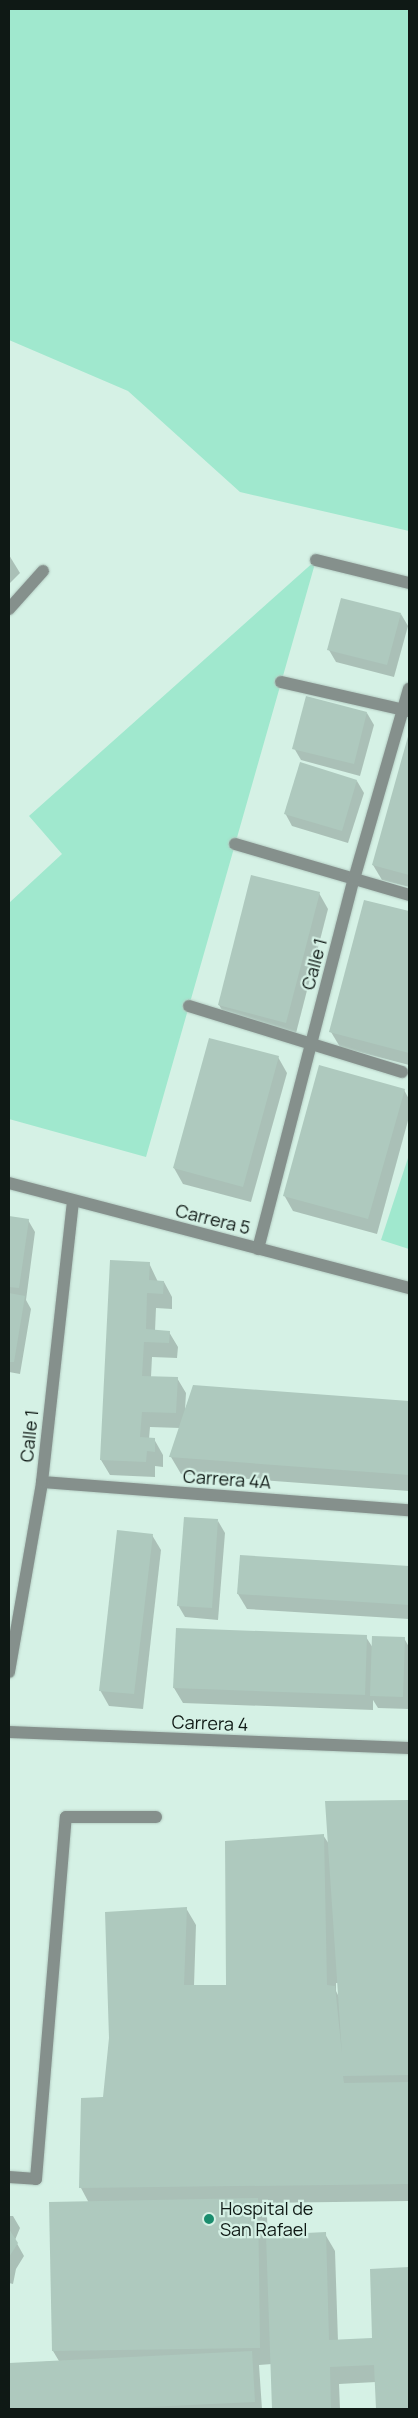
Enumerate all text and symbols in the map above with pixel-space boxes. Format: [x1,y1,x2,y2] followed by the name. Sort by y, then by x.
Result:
[297,936,331,992] street label: Calle 1
[173,1199,253,1239] street label: Carrera 5
[16,1409,42,1463] street label: Calle 1
[182,1465,272,1493] street label: Carrera 4A
[171,1711,249,1735] street label: Carrera 4
[220,2198,313,2240] place label: Hospital de San Rafael
[202,2212,216,2226] marker: Hospital de San Rafael

